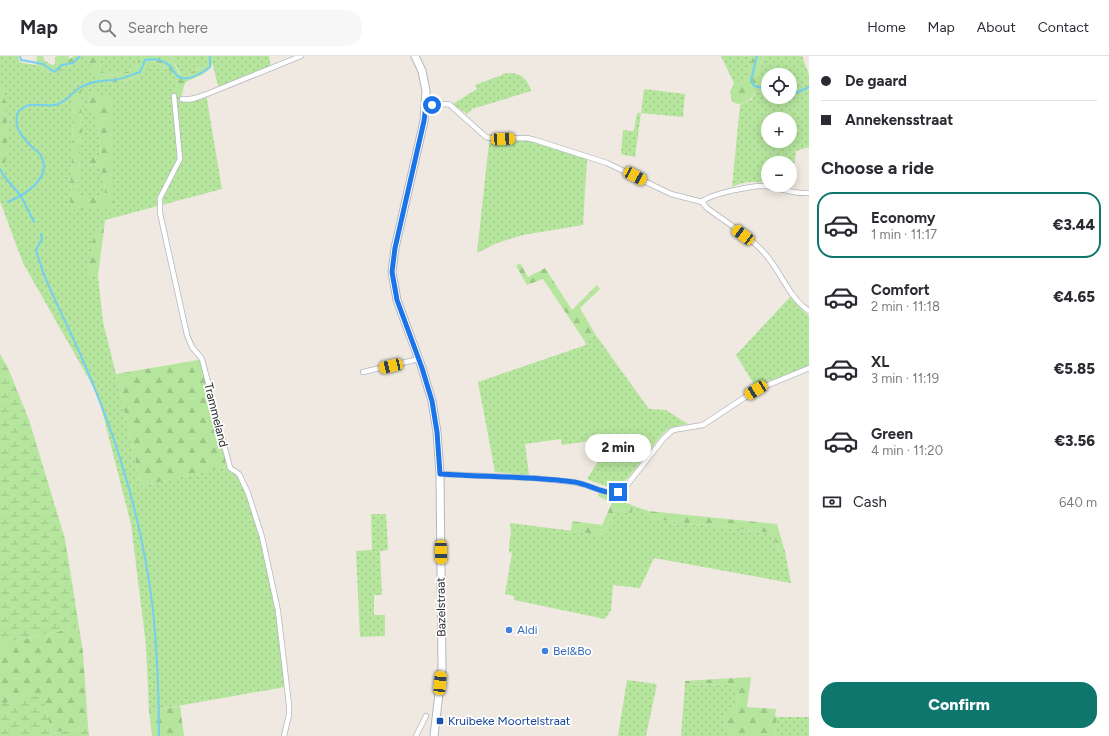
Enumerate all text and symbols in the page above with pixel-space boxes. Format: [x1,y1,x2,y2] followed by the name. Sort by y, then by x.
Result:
[82,10,362,46] search box
[20,16,58,39] text: Map
[96,17,118,39] icon: search
[128,19,208,37] text: Search here
[867,19,906,36] text: Home
[928,19,955,36] text: Map
[977,19,1016,36] text: About
[1038,19,1089,36] text: Contact
[761,68,797,192] map controls
[761,68,797,104] button: locate
[845,72,907,90] text: De gaard
[423,96,441,114] route start
[845,111,953,129] text: Annekensstraat
[761,112,797,148] button: +
[491,132,515,146] car
[761,156,797,192] button: −
[821,157,934,179] text: Choose a ride
[622,165,648,187] car
[823,207,859,243] icon: car
[871,209,936,227] text: Economy
[1053,216,1095,234] text: €3.44
[730,223,756,247] car
[871,227,937,242] text: 1 min · 11:17
[823,279,859,315] icon: car
[871,281,930,299] text: Comfort
[1053,288,1095,306] text: €4.65
[871,299,940,314] text: 2 min · 11:18
[823,351,859,387] icon: car
[871,353,889,371] text: XL
[378,357,404,375] car
[1054,360,1095,378] text: €5.85
[871,371,939,386] text: 3 min · 11:19
[743,379,769,401] car
[201,381,231,449] street label: Trammeland
[823,423,859,459] icon: car
[871,425,913,443] text: Green
[1054,432,1095,450] text: €3.56
[585,434,651,462] callout: 2 min
[601,440,635,455] text: 2 min
[871,443,943,458] text: 4 min · 11:20
[609,483,627,501] route end
[821,491,843,513] icon: cash
[853,493,887,511] text: Cash
[1059,495,1097,510] text: 640 m
[435,540,447,564] car
[433,577,449,637] street label: Bazelstraat
[517,623,538,637] place label: Aldi
[504,625,514,635] marker: Aldi
[553,644,592,658] place label: Bel&Bo
[540,646,550,656] marker: Bel&Bo
[433,671,447,695] car
[821,682,1097,728] button: Confirm
[448,714,571,728] place label: Kruibeke Moortelstraat
[435,716,445,726] marker: Kruibeke Moortelstraat

